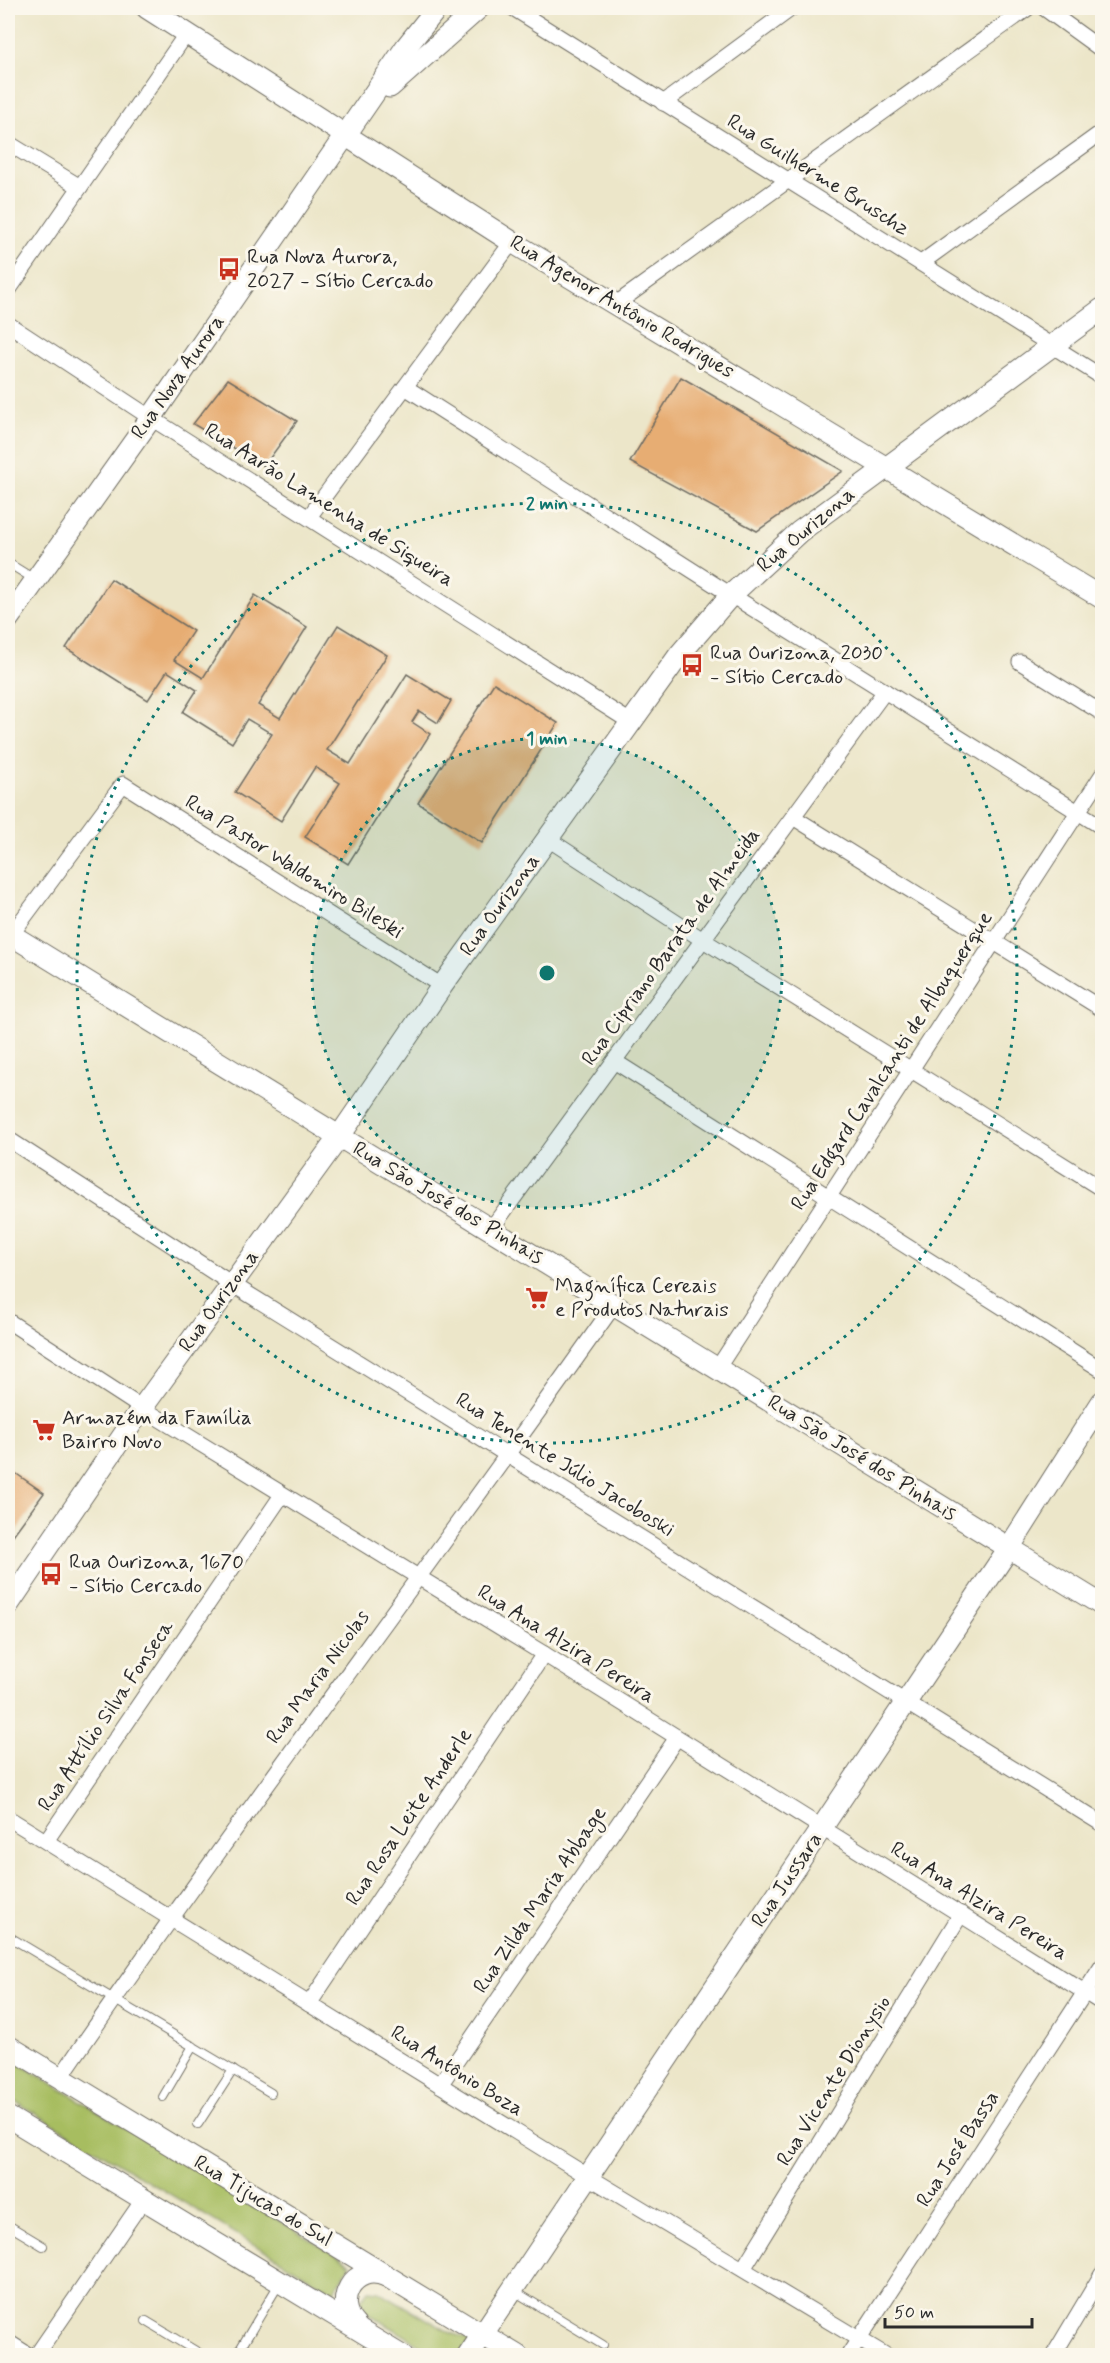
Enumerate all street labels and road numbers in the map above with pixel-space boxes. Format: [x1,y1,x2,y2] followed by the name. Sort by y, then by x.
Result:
[722,108,914,242] street label: Rua Guilherme Bruschz
[504,229,740,385] street label: Rua Agenor Antônio Rodrigues
[125,309,231,445] street label: Rua Nova Aurora
[199,417,459,593] street label: Rua Aarão Lamenha de Siqueira
[751,481,861,579] street label: Rua Ourizona
[180,788,409,946] street label: Rua Pastor Waldomiro Bileski
[575,823,767,1071] street label: Rua Cipriano Barata de Almeida
[453,848,547,962] street label: Rua Ourizona
[785,906,1001,1217] street label: Rua Edgard Cavalcanti de Albuquerque
[347,1135,549,1271] street label: Rua São José dos Pinhais
[172,1244,266,1358] street label: Rua Ourizona
[450,1386,680,1544] street label: Rua Tenente Júlio Jacoboski
[762,1388,962,1528] street label: Rua São José dos Pinhais
[472,1578,660,1710] street label: Rua Ana Alzira Pereira
[260,1604,376,1750] street label: Rua Maria Nicolas
[32,1615,181,1817] street label: Rua Attílio Silva Fonseca
[339,1723,479,1911] street label: Rua Rosa Leite Anderle
[467,1801,614,2000] street label: Rua Zilda Maria Abbage
[745,1827,829,1933] street label: Rua Jussara
[885,1835,1073,1967] street label: Rua Ana Alzira Pereira
[770,1991,898,2171] street label: Rua Vicente Dionysio
[385,2019,529,2123] street label: Rua Antônio Boza
[910,2085,1006,2213] street label: Rua José Bassa
[188,2149,338,2253] street label: Rua Tijucas do Sul

